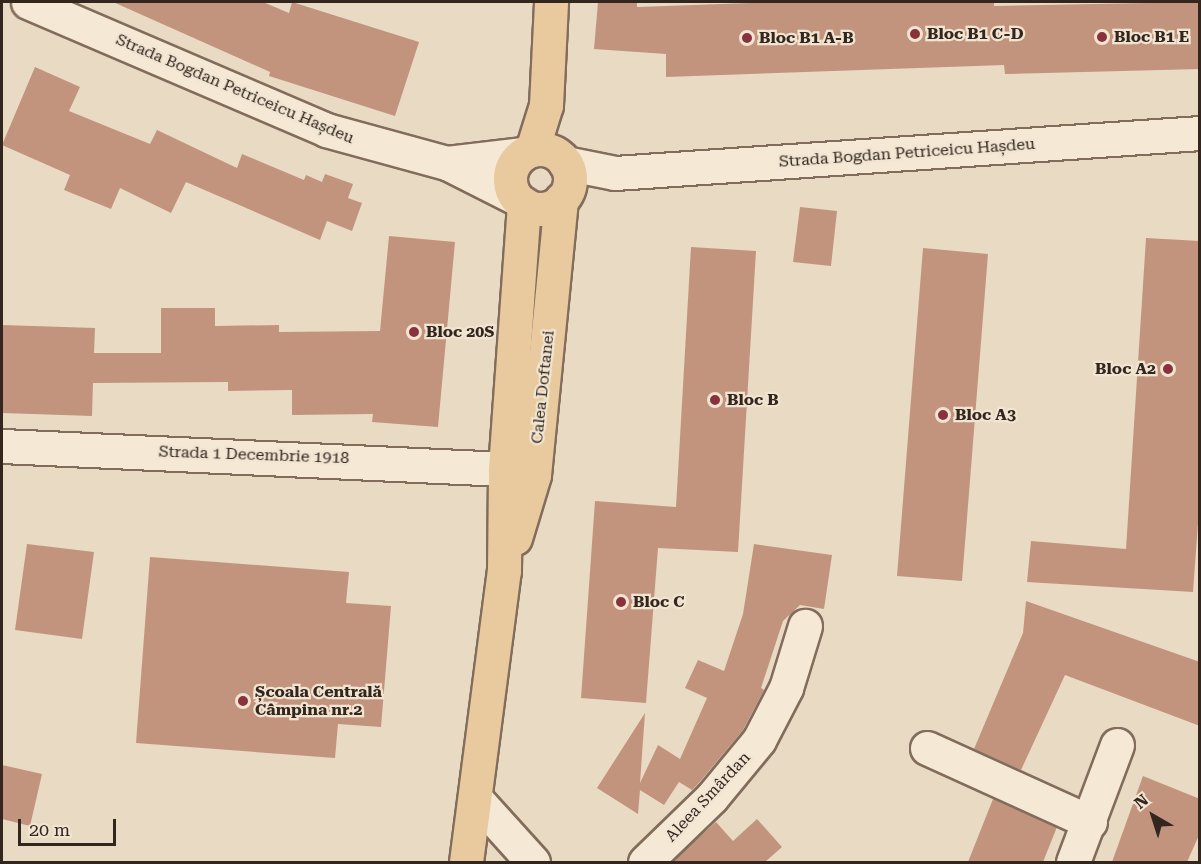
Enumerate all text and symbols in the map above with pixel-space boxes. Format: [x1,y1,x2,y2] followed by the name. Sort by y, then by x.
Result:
[927,24,1024,44] place label: Bloc B1 C-D
[908,27,922,41] marker: Bloc B1 C-D
[1114,27,1189,47] place label: Bloc B1 E
[759,28,854,48] place label: Bloc B1 A-B
[113,30,357,148] street label: Strada Bogdan Petriceicu Hașdeu
[1095,30,1109,44] marker: Bloc B1 E
[740,31,754,45] marker: Bloc B1 A-B
[778,134,1036,172] street label: Strada Bogdan Petriceicu Hașdeu
[426,322,494,342] place label: Bloc 20S
[407,325,421,339] marker: Bloc 20S
[527,329,559,445] street label: Calea Doftanei
[1095,359,1156,379] place label: Bloc A2
[1161,362,1175,376] marker: Bloc A2
[727,390,779,410] place label: Bloc B
[708,393,722,407] marker: Bloc B
[955,405,1016,425] place label: Bloc A3
[936,408,950,422] marker: Bloc A3
[158,442,350,468] street label: Strada 1 Decembrie 1918
[633,592,685,612] place label: Bloc C
[614,595,628,609] marker: Bloc C
[255,682,382,720] place label: Școala Centrală Câmpina nr.2
[236,694,250,708] marker: Școala Centrală Câmpina nr.2
[662,748,754,846] street label: Aleea Smârdan
[1123,786,1183,846] north arrow
[1131,790,1152,813] text: N
[21,807,118,845] scale bar
[29,819,70,840] text: 20 m

